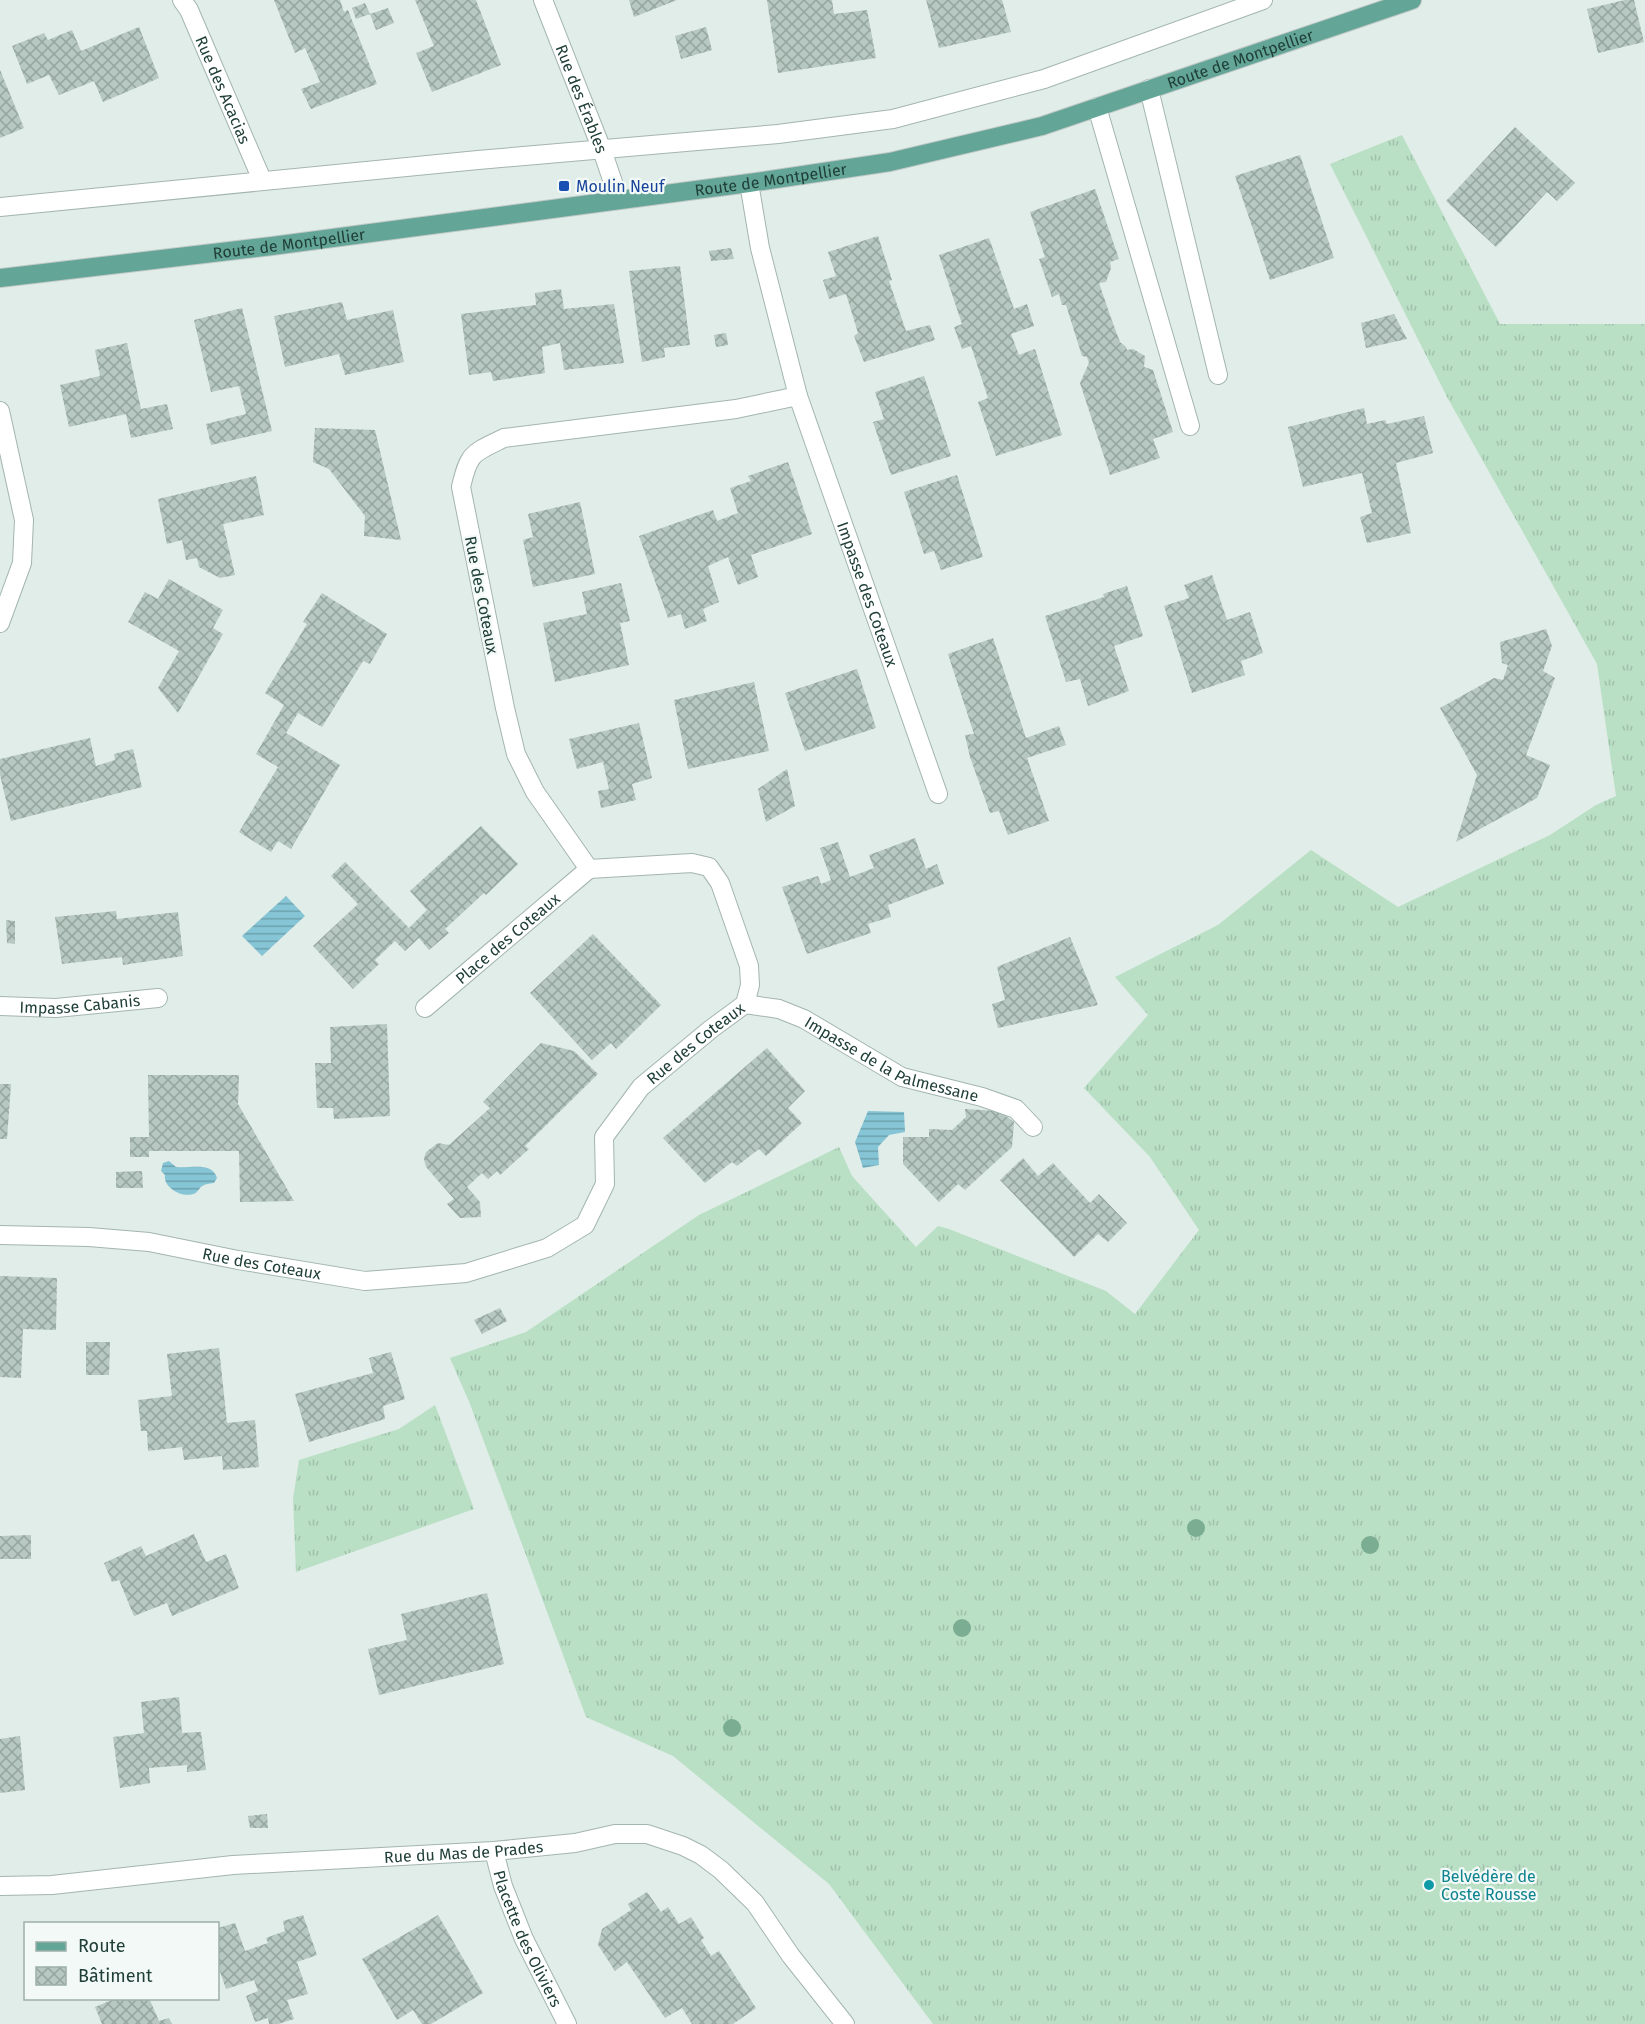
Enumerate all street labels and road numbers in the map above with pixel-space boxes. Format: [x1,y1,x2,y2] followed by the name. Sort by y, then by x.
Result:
[1165,25,1317,93] street label: Route de Montpellier
[191,33,254,147] street label: Rue des Acacias
[551,42,611,156] street label: Rue des Érables
[694,159,849,200] street label: Route de Montpellier
[212,225,367,263] street label: Route de Montpellier
[833,519,901,669] street label: Impasse des Coteaux
[461,534,502,656] street label: Rue des Coteaux
[452,889,564,988] street label: Place des Coteaux
[19,991,141,1018] street label: Impasse Cabanis
[643,999,749,1088] street label: Rue des Coteaux
[801,1013,981,1106] street label: Impasse de la Palmessane
[201,1244,323,1284] street label: Rue des Coteaux
[383,1837,544,1867] street label: Rue du Mas de Prades
[489,1868,566,2010] street label: Placette des Oliviers

